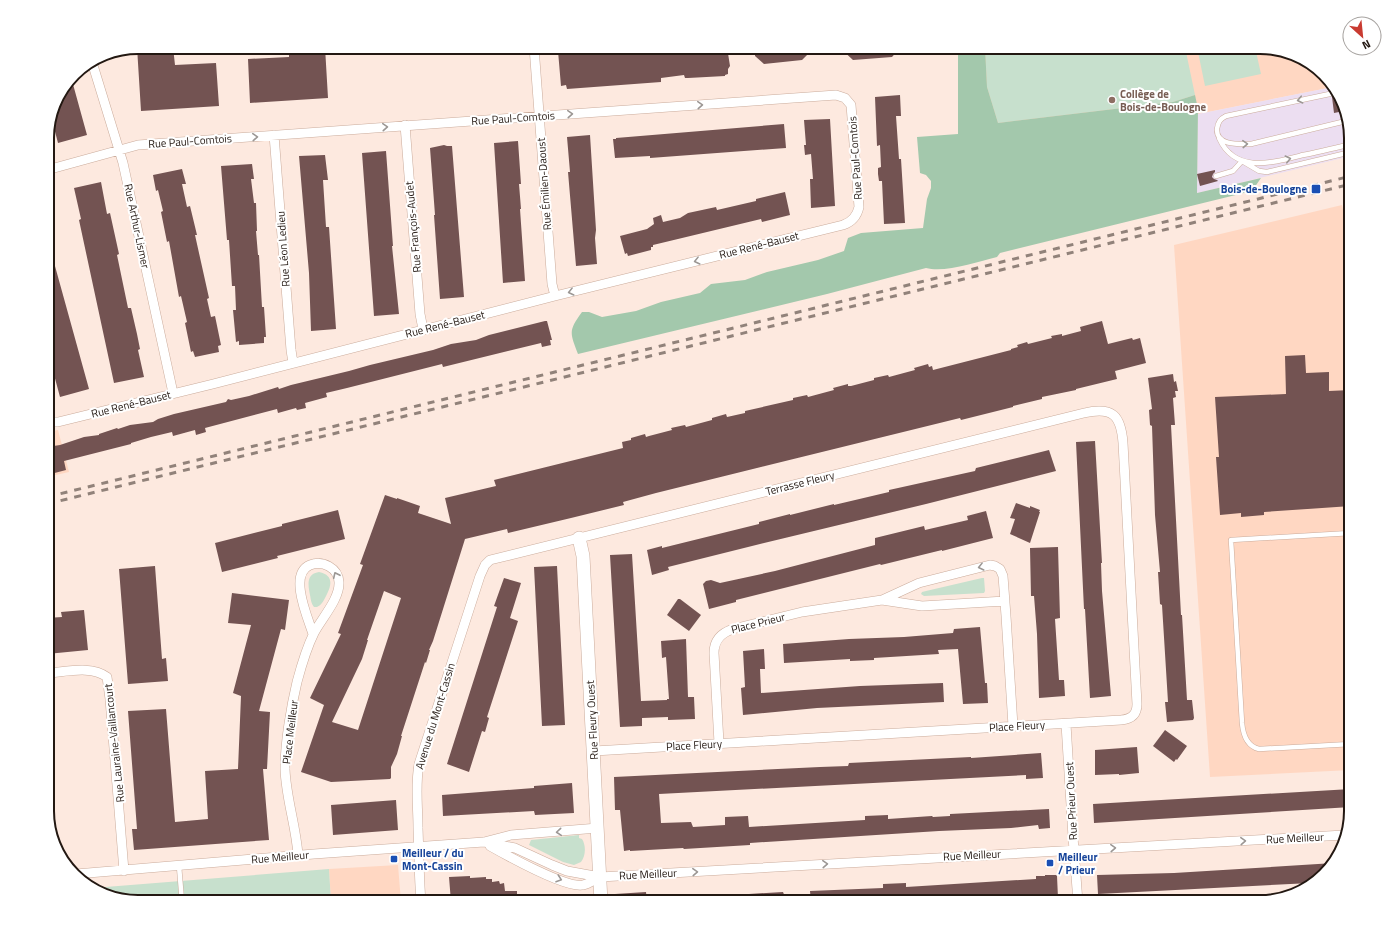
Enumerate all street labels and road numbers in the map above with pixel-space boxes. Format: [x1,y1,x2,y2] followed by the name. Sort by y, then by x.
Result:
[471,107,555,129] street label: Rue Paul-Comtois
[844,116,866,200] street label: Rue Paul-Comtois
[148,130,232,152] street label: Rue Paul-Comtois
[533,137,555,231] street label: Rue Émilien-Daoust
[401,181,425,273] street label: Rue François-Audet
[120,182,154,270] street label: Rue Arthur-Lismer
[272,210,294,287] street label: Rue Léon Ledieu
[717,227,801,263] street label: Rue René-Bauset
[403,306,487,342] street label: Rue René-Bauset
[89,386,173,422] street label: Rue René-Bauset
[764,467,837,499] street label: Terrasse Fleury
[729,609,787,637] street label: Place Prieur
[411,661,459,771] street label: Avenue du Mont-Cassin
[582,680,602,760] street label: Rue Fleury Ouest
[100,683,128,803] street label: Rue Lauraine-Vaillancourt
[278,699,302,765] street label: Place Meilleur
[989,717,1046,735] street label: Place Fleury
[666,736,723,754] street label: Place Fleury
[1061,761,1081,841] street label: Rue Prieur Ouest
[1266,828,1325,848] street label: Rue Meilleur
[943,845,1002,865] street label: Rue Meilleur
[250,846,310,867] street label: Rue Meilleur
[619,864,678,884] street label: Rue Meilleur

